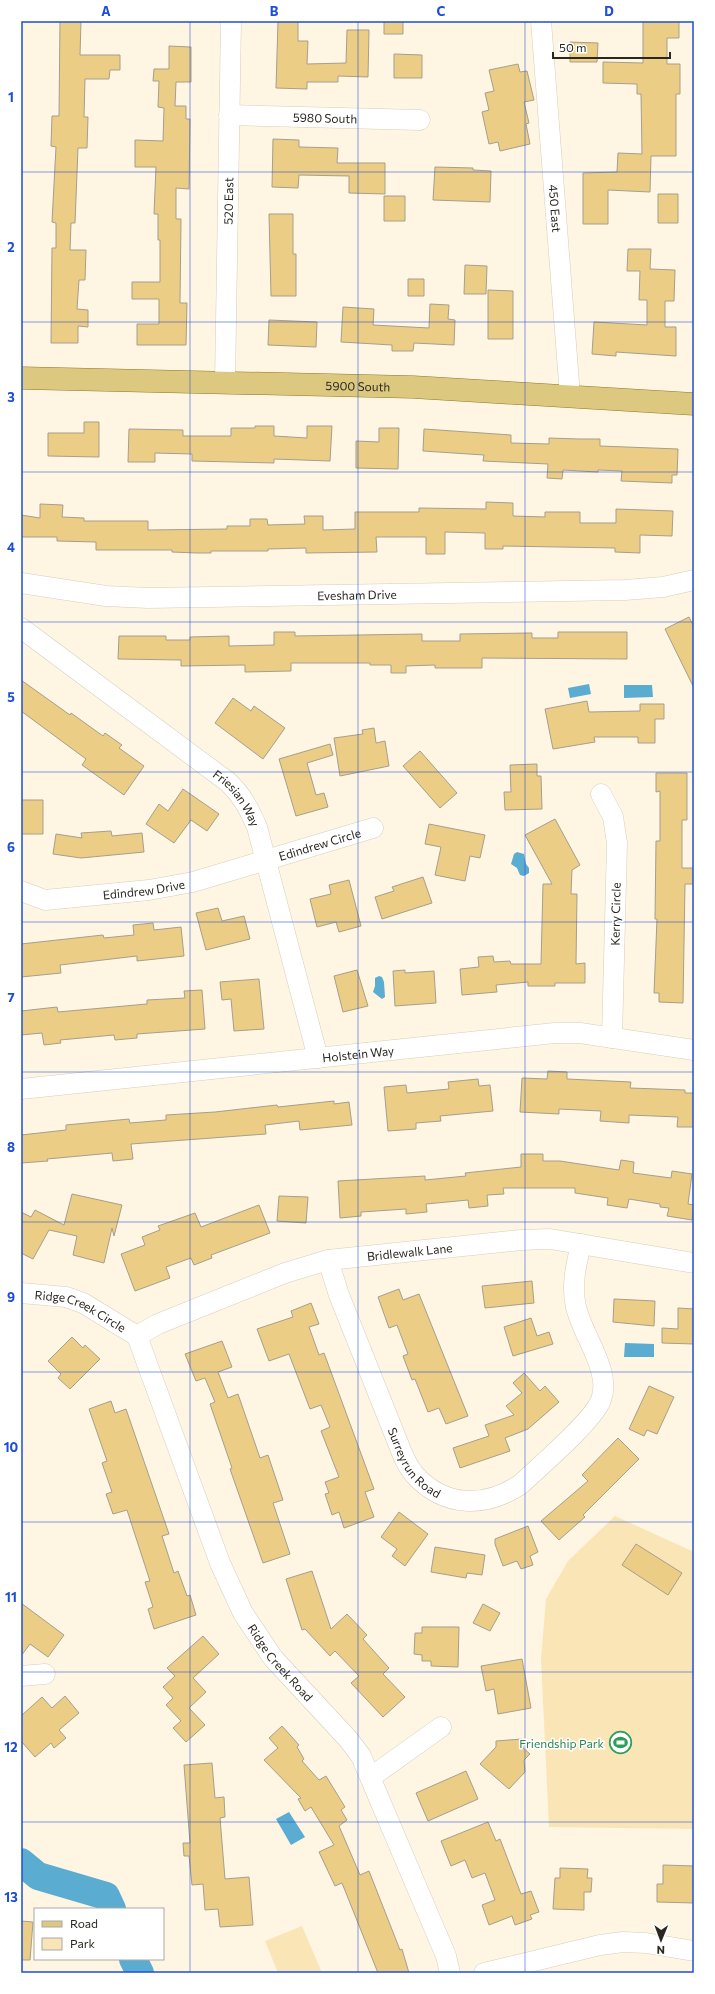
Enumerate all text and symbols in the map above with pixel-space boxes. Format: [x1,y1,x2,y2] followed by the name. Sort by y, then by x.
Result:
[101,3,111,19] text: A
[270,3,279,19] text: B
[437,3,446,19] text: C
[604,3,614,19] text: D
[553,34,670,60] scale bar
[559,40,587,54] text: 50 m
[8,89,14,105] text: 1
[293,110,357,125] street label: 5980 South
[221,177,235,225] street label: 520 East
[547,184,564,233] street label: 450 East
[7,239,15,255] text: 2
[325,378,391,393] street label: 5900 South
[7,389,15,405] text: 3
[7,539,15,555] text: 4
[317,587,397,602] street label: Evesham Drive
[7,689,15,705] text: 5
[211,767,263,828] street label: Friesian Way
[277,825,362,863] street label: Edindrew Circle
[7,839,15,855] text: 6
[102,877,186,901] street label: Edindrew Drive
[607,882,623,946] street label: Kerry Circle
[7,989,15,1005] text: 7
[322,1043,395,1064] street label: Holstein Way
[7,1139,15,1155] text: 8
[366,1240,453,1263] street label: Bridlewalk Lane
[34,1287,129,1335] street label: Ridge Creek Circle
[7,1289,15,1305] text: 9
[386,1425,443,1500] street label: Surreyrun Road
[4,1439,19,1455] text: 10
[5,1589,17,1605] text: 11
[245,1621,316,1704] street label: Ridge Creek Road
[607,1730,633,1756] sports icon: Friendship Park
[519,1736,604,1750] place label: Friendship Park
[4,1739,18,1755] text: 12
[4,1889,18,1905] text: 13
[34,1908,164,1960] legend
[70,1916,98,1930] text: Road
[641,1920,681,1960] north arrow
[70,1936,96,1950] text: Park
[657,1944,665,1957] text: N

